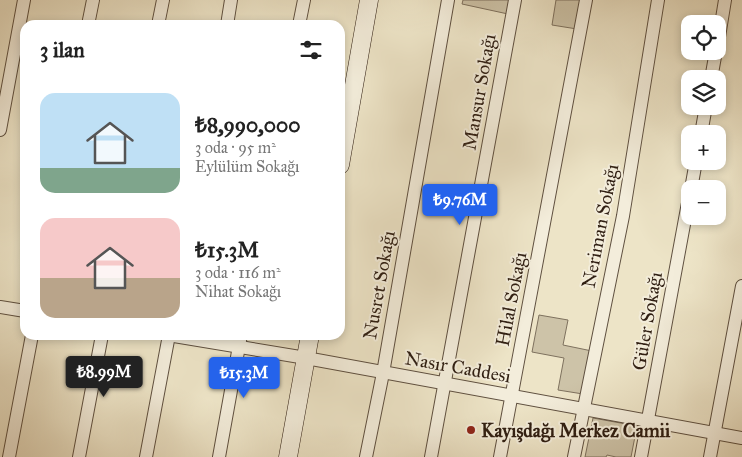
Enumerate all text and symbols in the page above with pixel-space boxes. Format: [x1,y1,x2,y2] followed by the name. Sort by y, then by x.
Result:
[681,15,726,225] map controls
[681,15,726,60] button: locate
[457,32,502,152] street label: Mansur Sokağı
[297,36,325,64] icon: filters
[40,37,85,63] text: 3 ilan
[681,70,726,115] button: layers
[195,112,300,138] text: ₺8,990,000
[80,113,140,173] icon: home
[681,125,726,170] button: +
[195,138,276,157] text: 3 oda · 95 m²
[195,157,299,176] text: Eylülüm Sokağı
[577,162,624,290] street label: Neriman Sokağı
[681,180,726,225] button: −
[419,184,501,226] pin: ₺9.76M
[433,190,487,209] text: ₺9.76M
[358,229,401,341] street label: Nusret Sokağı
[195,237,259,263] text: ₺15.3M
[80,238,140,298] icon: home
[491,250,532,348] street label: Hilal Sokağı
[195,263,281,282] text: 3 oda · 116 m²
[627,270,668,372] street label: Güler Sokağı
[195,282,281,301] text: Nihat Sokağı
[403,346,513,388] street label: Nasır Caddesi
[63,356,145,398] pin: ₺8.99M
[203,356,285,399] pin: ₺15.3M
[77,362,131,381] text: ₺8.99M
[220,363,268,382] text: ₺15.3M
[481,419,671,443] place label: Kayışdağı Merkez Camii
[465,424,477,436] marker: Kayışdağı Merkez Camii

